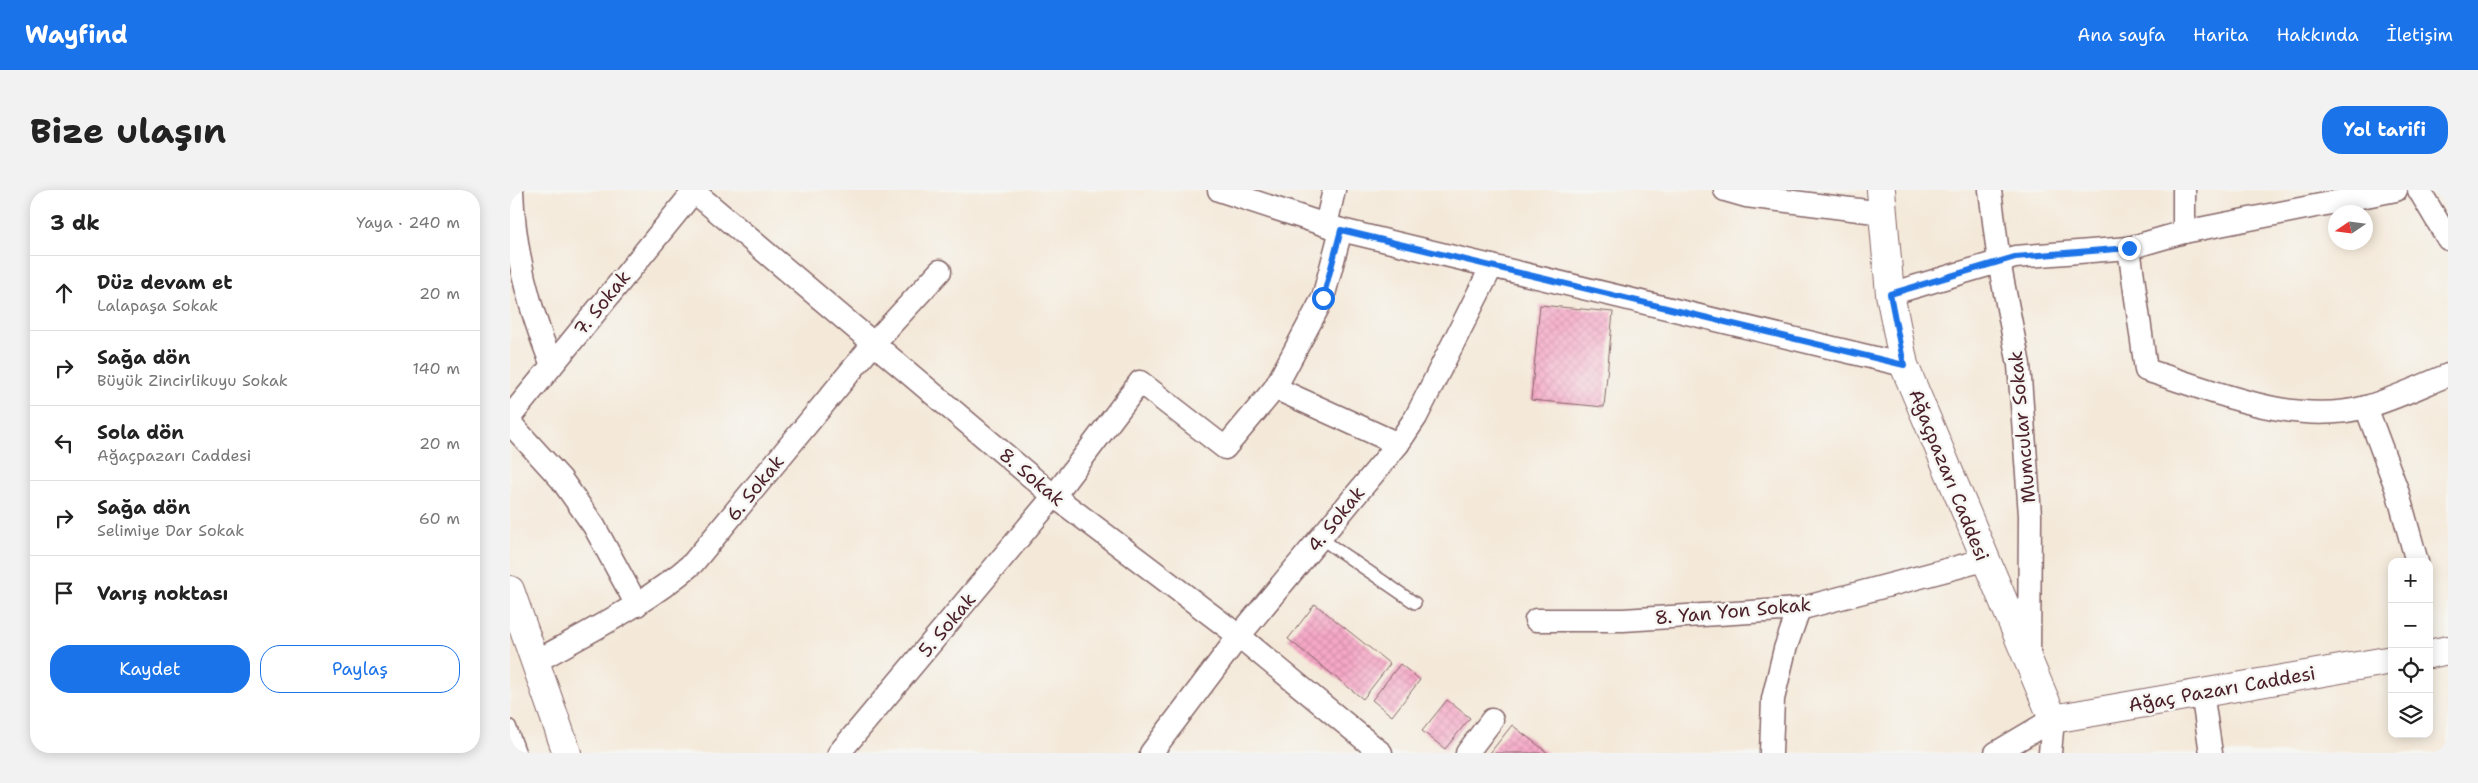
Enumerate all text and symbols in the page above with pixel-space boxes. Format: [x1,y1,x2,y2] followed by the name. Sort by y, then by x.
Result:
[25,19,128,51] text: Wayfind
[2077,23,2165,47] text: Ana sayfa
[2193,23,2248,47] text: Harita
[2276,23,2359,47] text: Hakkında
[2387,23,2453,47] text: İletişim
[2322,106,2448,154] button: Yol tarifi
[30,107,226,154] text: Bize ulaşın
[2328,205,2373,250] north arrow
[50,209,100,237] text: 3 dk
[356,212,460,233] text: Yaya · 240 m
[2118,237,2141,260] route end
[568,265,636,341] street label: 7. Sokak
[97,270,233,295] text: Düz devam et
[50,279,78,307] icon: ahead
[419,283,460,304] text: 20 m
[1312,287,1335,310] route start
[97,295,218,316] text: Lalapaşa Sokak
[97,345,190,370] text: Sağa dön
[2003,350,2041,504] street label: Mumcular Sokak
[50,354,78,382] icon: right
[413,358,460,379] text: 140 m
[97,370,288,391] text: Büyük Zincirlikuyu Sokak
[1903,385,1995,565] street label: Ağaçpazarı Caddesi
[97,420,184,445] text: Sola dön
[50,429,78,457] icon: left
[419,433,460,454] text: 20 m
[994,442,1070,512] street label: 8. Sokak
[97,445,251,466] text: Ağaçpazarı Caddesi
[721,450,789,526] street label: 6. Sokak
[1302,481,1370,557] street label: 4. Sokak
[97,495,190,520] text: Sağa dön
[50,504,78,532] icon: right
[419,508,460,529] text: 60 m
[97,520,244,541] text: Selimiye Dar Sokak
[2388,558,2433,738] map controls
[2388,558,2433,603] button: +
[50,579,78,607] icon: arrive
[97,581,228,606] text: Varış noktası
[913,587,981,662] street label: 5. Sokak
[1654,592,1812,630] street label: 8. Yan Yon Sokak
[2388,603,2433,648] button: −
[50,645,250,693] button: Kaydet
[260,645,460,693] button: Paylaş
[2388,648,2433,693] button: locate
[2127,660,2317,718] street label: Ağaç Pazarı Caddesi
[2388,693,2433,738] button: layers

